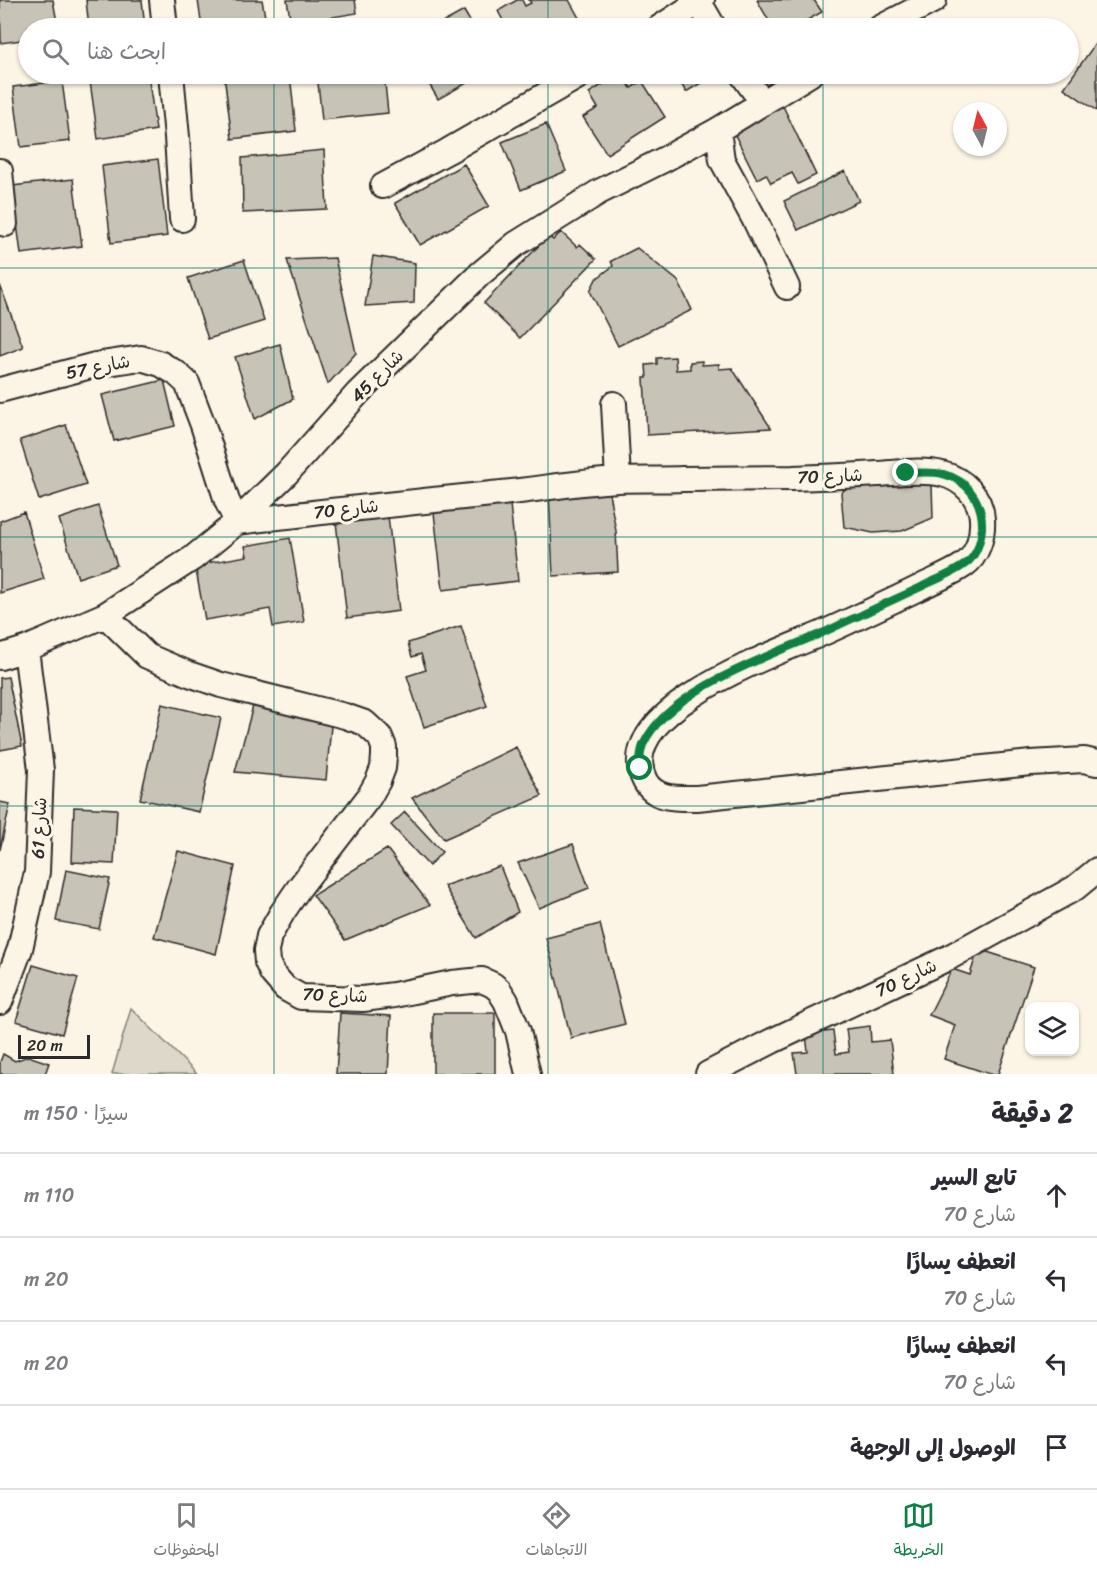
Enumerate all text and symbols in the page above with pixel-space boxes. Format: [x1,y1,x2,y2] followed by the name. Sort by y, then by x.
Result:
[18,18,1079,84] search box
[87,32,166,71] text: ابحث هنا
[39,35,72,68] icon: search
[953,102,1007,156] north arrow
[342,341,412,411] street label: شارع 45
[63,345,133,389] street label: شارع 57
[797,459,863,493] street label: شارع 70
[892,459,918,485] route end
[312,490,380,528] street label: شارع 70
[626,754,652,780] route start
[21,796,57,860] street label: شارع 61
[870,950,942,1006] street label: شارع 70
[302,978,368,1012] street label: شارع 70
[1025,1002,1079,1056] map controls
[1025,1002,1079,1056] button: layers
[27,1031,63,1060] text: 20 m
[18,1032,90,1060] scale bar
[991,1090,1073,1136] text: 2 دقيقة
[24,1096,129,1131] text: سيرًا · 150 m
[932,1158,1016,1197] text: تابع السير
[24,1178,74,1213] text: 110 m
[1040,1179,1073,1212] icon: ahead
[943,1197,1016,1232] text: شارع 70
[906,1242,1016,1281] text: انعطف يسارًا
[24,1262,69,1297] text: 20 m
[1040,1263,1073,1296] icon: left
[943,1281,1016,1316] text: شارع 70
[906,1326,1016,1365] text: انعطف يسارًا
[24,1346,69,1381] text: 20 m
[1040,1347,1073,1380] icon: left
[943,1365,1016,1400] text: شارع 70
[850,1428,1016,1467] text: الوصول إلى الوجهة
[1040,1431,1073,1464] icon: arrive
[153,1499,219,1564] tab: المحفوظات
[526,1499,587,1564] tab: الاتجاهات
[894,1499,944,1564] tab: الخريطة

